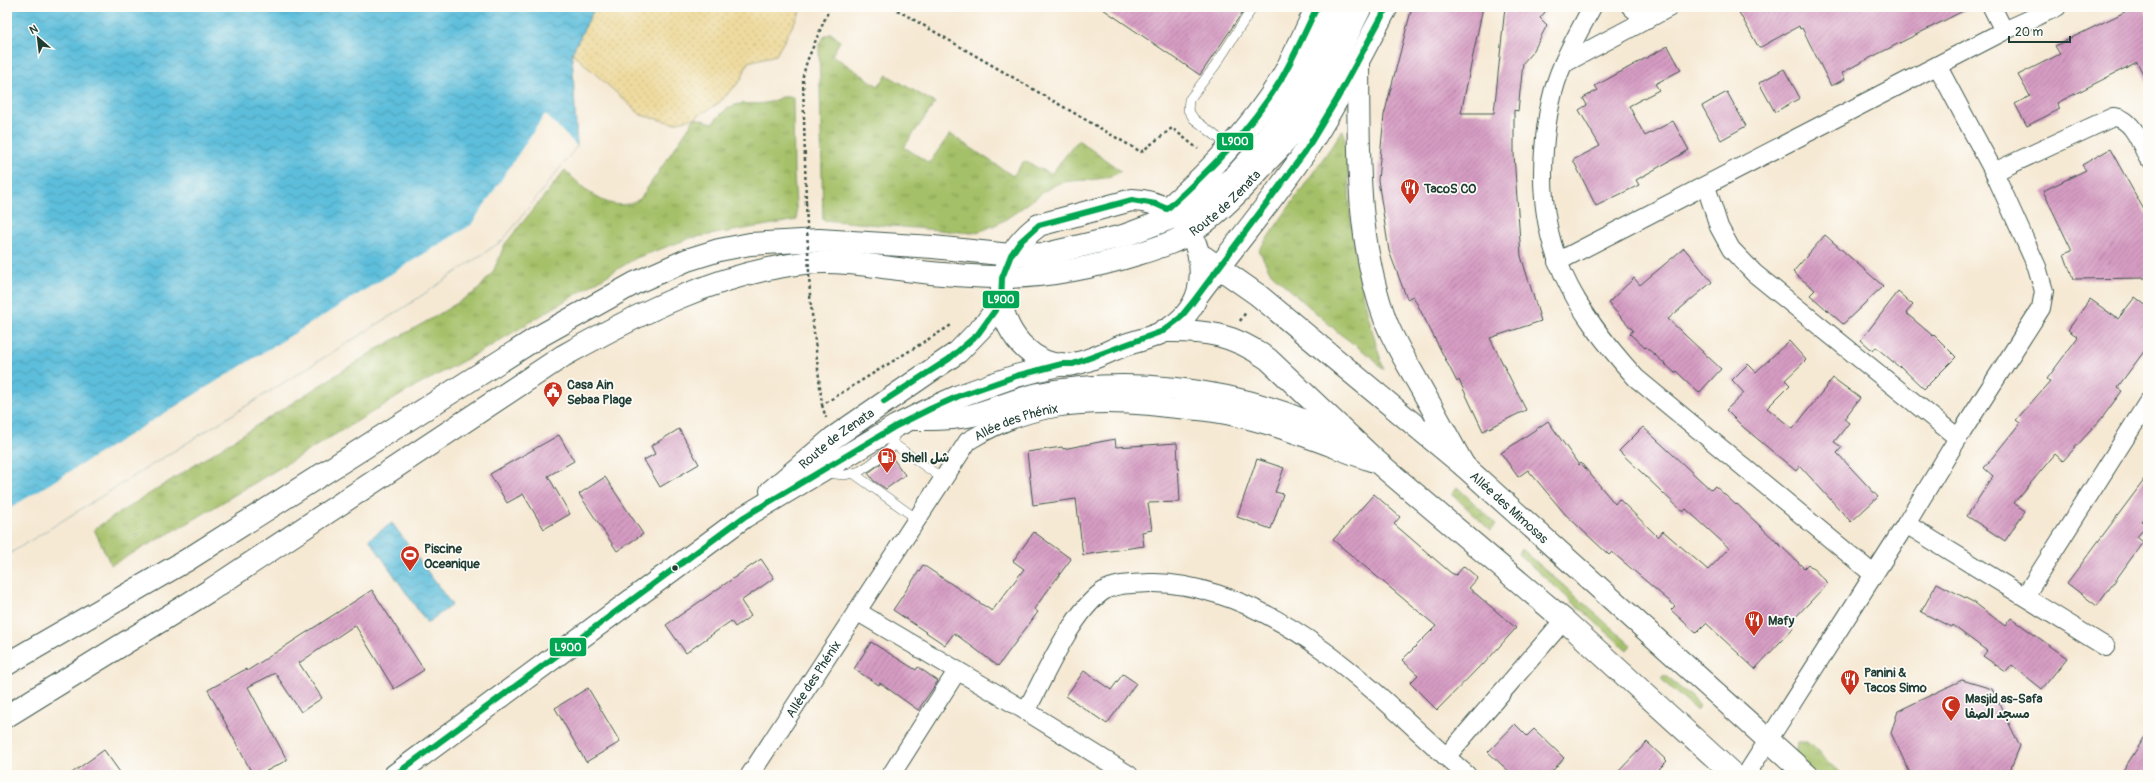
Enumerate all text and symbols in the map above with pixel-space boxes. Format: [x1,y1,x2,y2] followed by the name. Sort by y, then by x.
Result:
[18,18,58,58] north arrow
[2009,18,2070,44] scale bar
[27,22,40,37] text: N
[2015,25,2044,40] text: 20 m
[1216,132,1254,151] line badge: L900
[1222,135,1249,148] text: L900
[1187,167,1264,240] street label: Route de Zenata
[1399,177,1421,205] restaurant icon: TacoS CO
[1423,181,1477,197] place label: TacoS CO
[982,290,1020,309] line badge: L900
[988,293,1015,306] text: L900
[567,377,632,408] place label: Casa Ain Sebaa Plage
[542,380,564,408] public building icon: Casa Ain Sebaa Plage
[971,401,1059,445] street label: Allée des Phénix
[796,405,877,473] street label: Route de Zenata
[876,446,898,474] fuel station icon: Shell شل
[901,450,949,466] place label: Shell شل
[1466,468,1551,547] street label: Allée des Mimosas
[424,541,480,572] place label: Piscine Oceanique
[399,544,421,572] sports icon: Piscine Oceanique
[670,563,680,573] unlabelled marker
[1743,609,1765,637] restaurant icon: Mafy
[1768,613,1795,629] place label: Mafy
[549,637,587,657] line badge: L900
[783,638,845,721] street label: Allée des Phénix
[555,641,582,654] text: L900
[1863,665,1927,696] place label: Panini & Tacos Simo
[1839,668,1861,696] restaurant icon: Panini & Tacos Simo
[1965,691,2043,722] place label: Masjid as-Safa مسجد الصفا
[1940,694,1962,722] mosque icon: Masjid as-Safa مسجد الصفا

